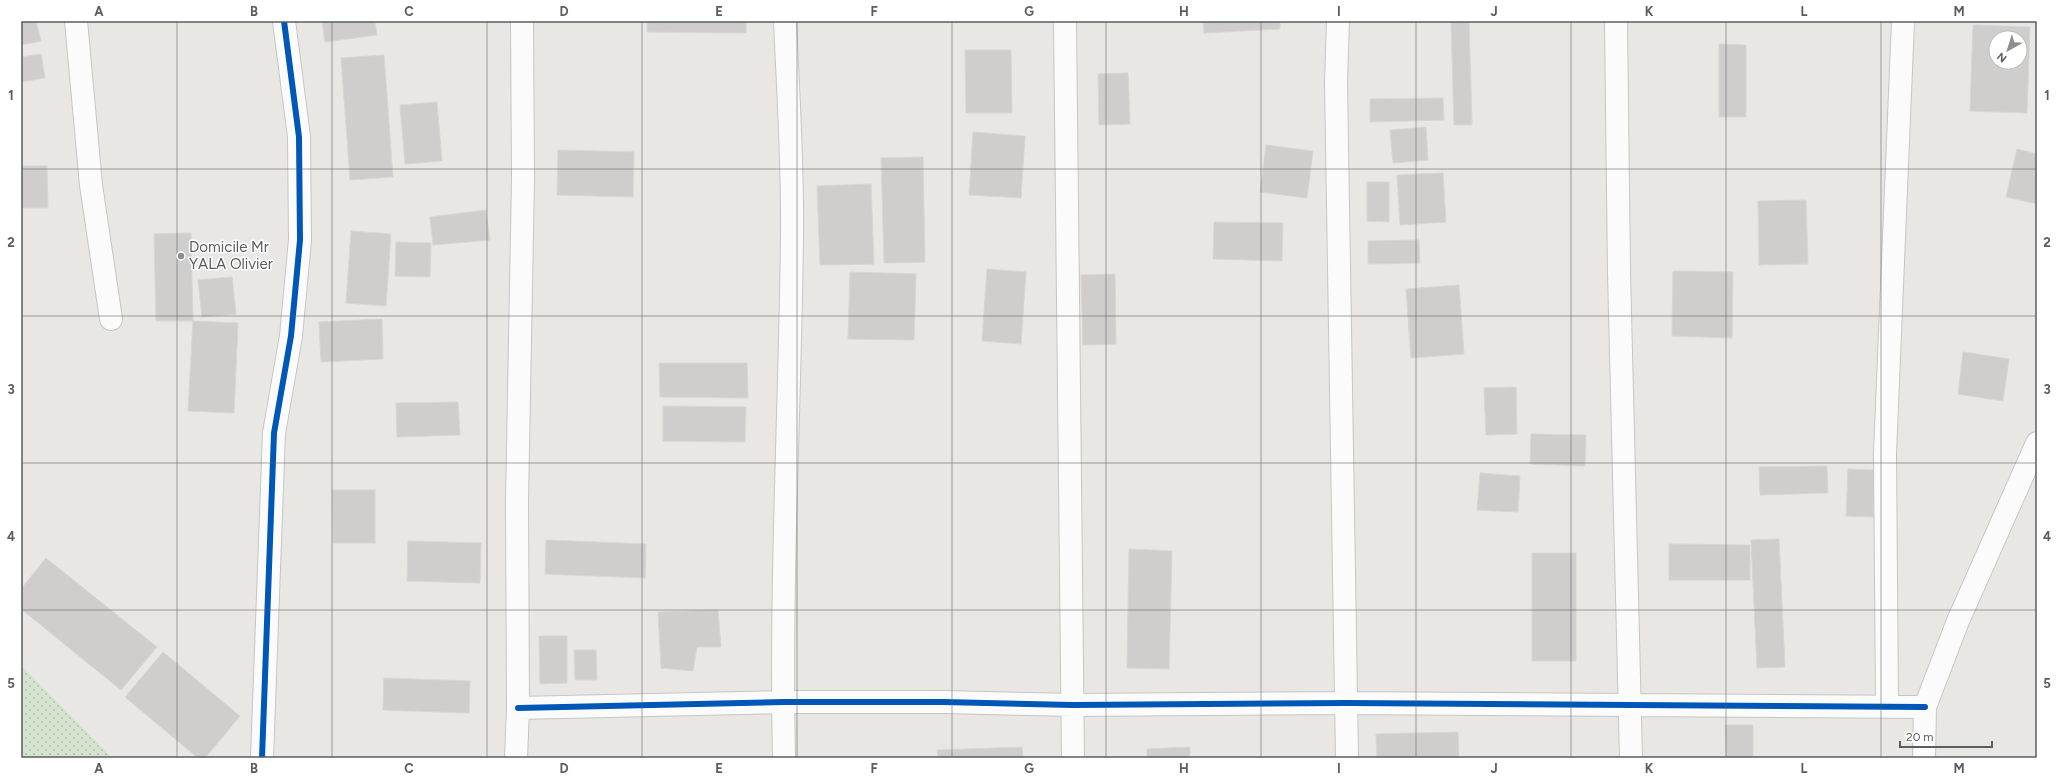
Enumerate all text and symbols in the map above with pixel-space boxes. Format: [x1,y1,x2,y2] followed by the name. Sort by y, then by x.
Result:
[94,4,104,19] text: A
[250,4,258,19] text: B
[404,4,414,19] text: C
[559,4,569,19] text: D
[715,4,723,19] text: E
[870,4,878,19] text: F
[1024,4,1034,19] text: G
[1179,4,1189,19] text: H
[1337,4,1341,19] text: I
[1490,4,1498,19] text: J
[1645,4,1654,19] text: K
[1801,4,1808,19] text: L
[1953,4,1965,19] text: M
[1988,30,2028,70] north arrow
[1995,50,2009,65] text: N
[8,88,14,103] text: 1
[2044,88,2050,103] text: 1
[7,235,15,250] text: 2
[2043,235,2051,250] text: 2
[189,238,273,273] place label: Domicile Mr YALA Olivier
[176,251,186,261] marker: Domicile Mr YALA Olivier
[7,382,15,397] text: 3
[2043,382,2051,397] text: 3
[7,529,15,544] text: 4
[2043,529,2051,544] text: 4
[7,676,15,691] text: 5
[2043,676,2051,691] text: 5
[1900,723,1992,749] scale bar
[1906,730,1934,744] text: 20 m
[94,761,104,776] text: A
[250,761,258,776] text: B
[404,761,414,776] text: C
[559,761,569,776] text: D
[715,761,723,776] text: E
[870,761,878,776] text: F
[1024,761,1034,776] text: G
[1179,761,1189,776] text: H
[1337,761,1341,776] text: I
[1490,761,1498,776] text: J
[1645,761,1654,776] text: K
[1801,761,1808,776] text: L
[1953,761,1965,776] text: M

